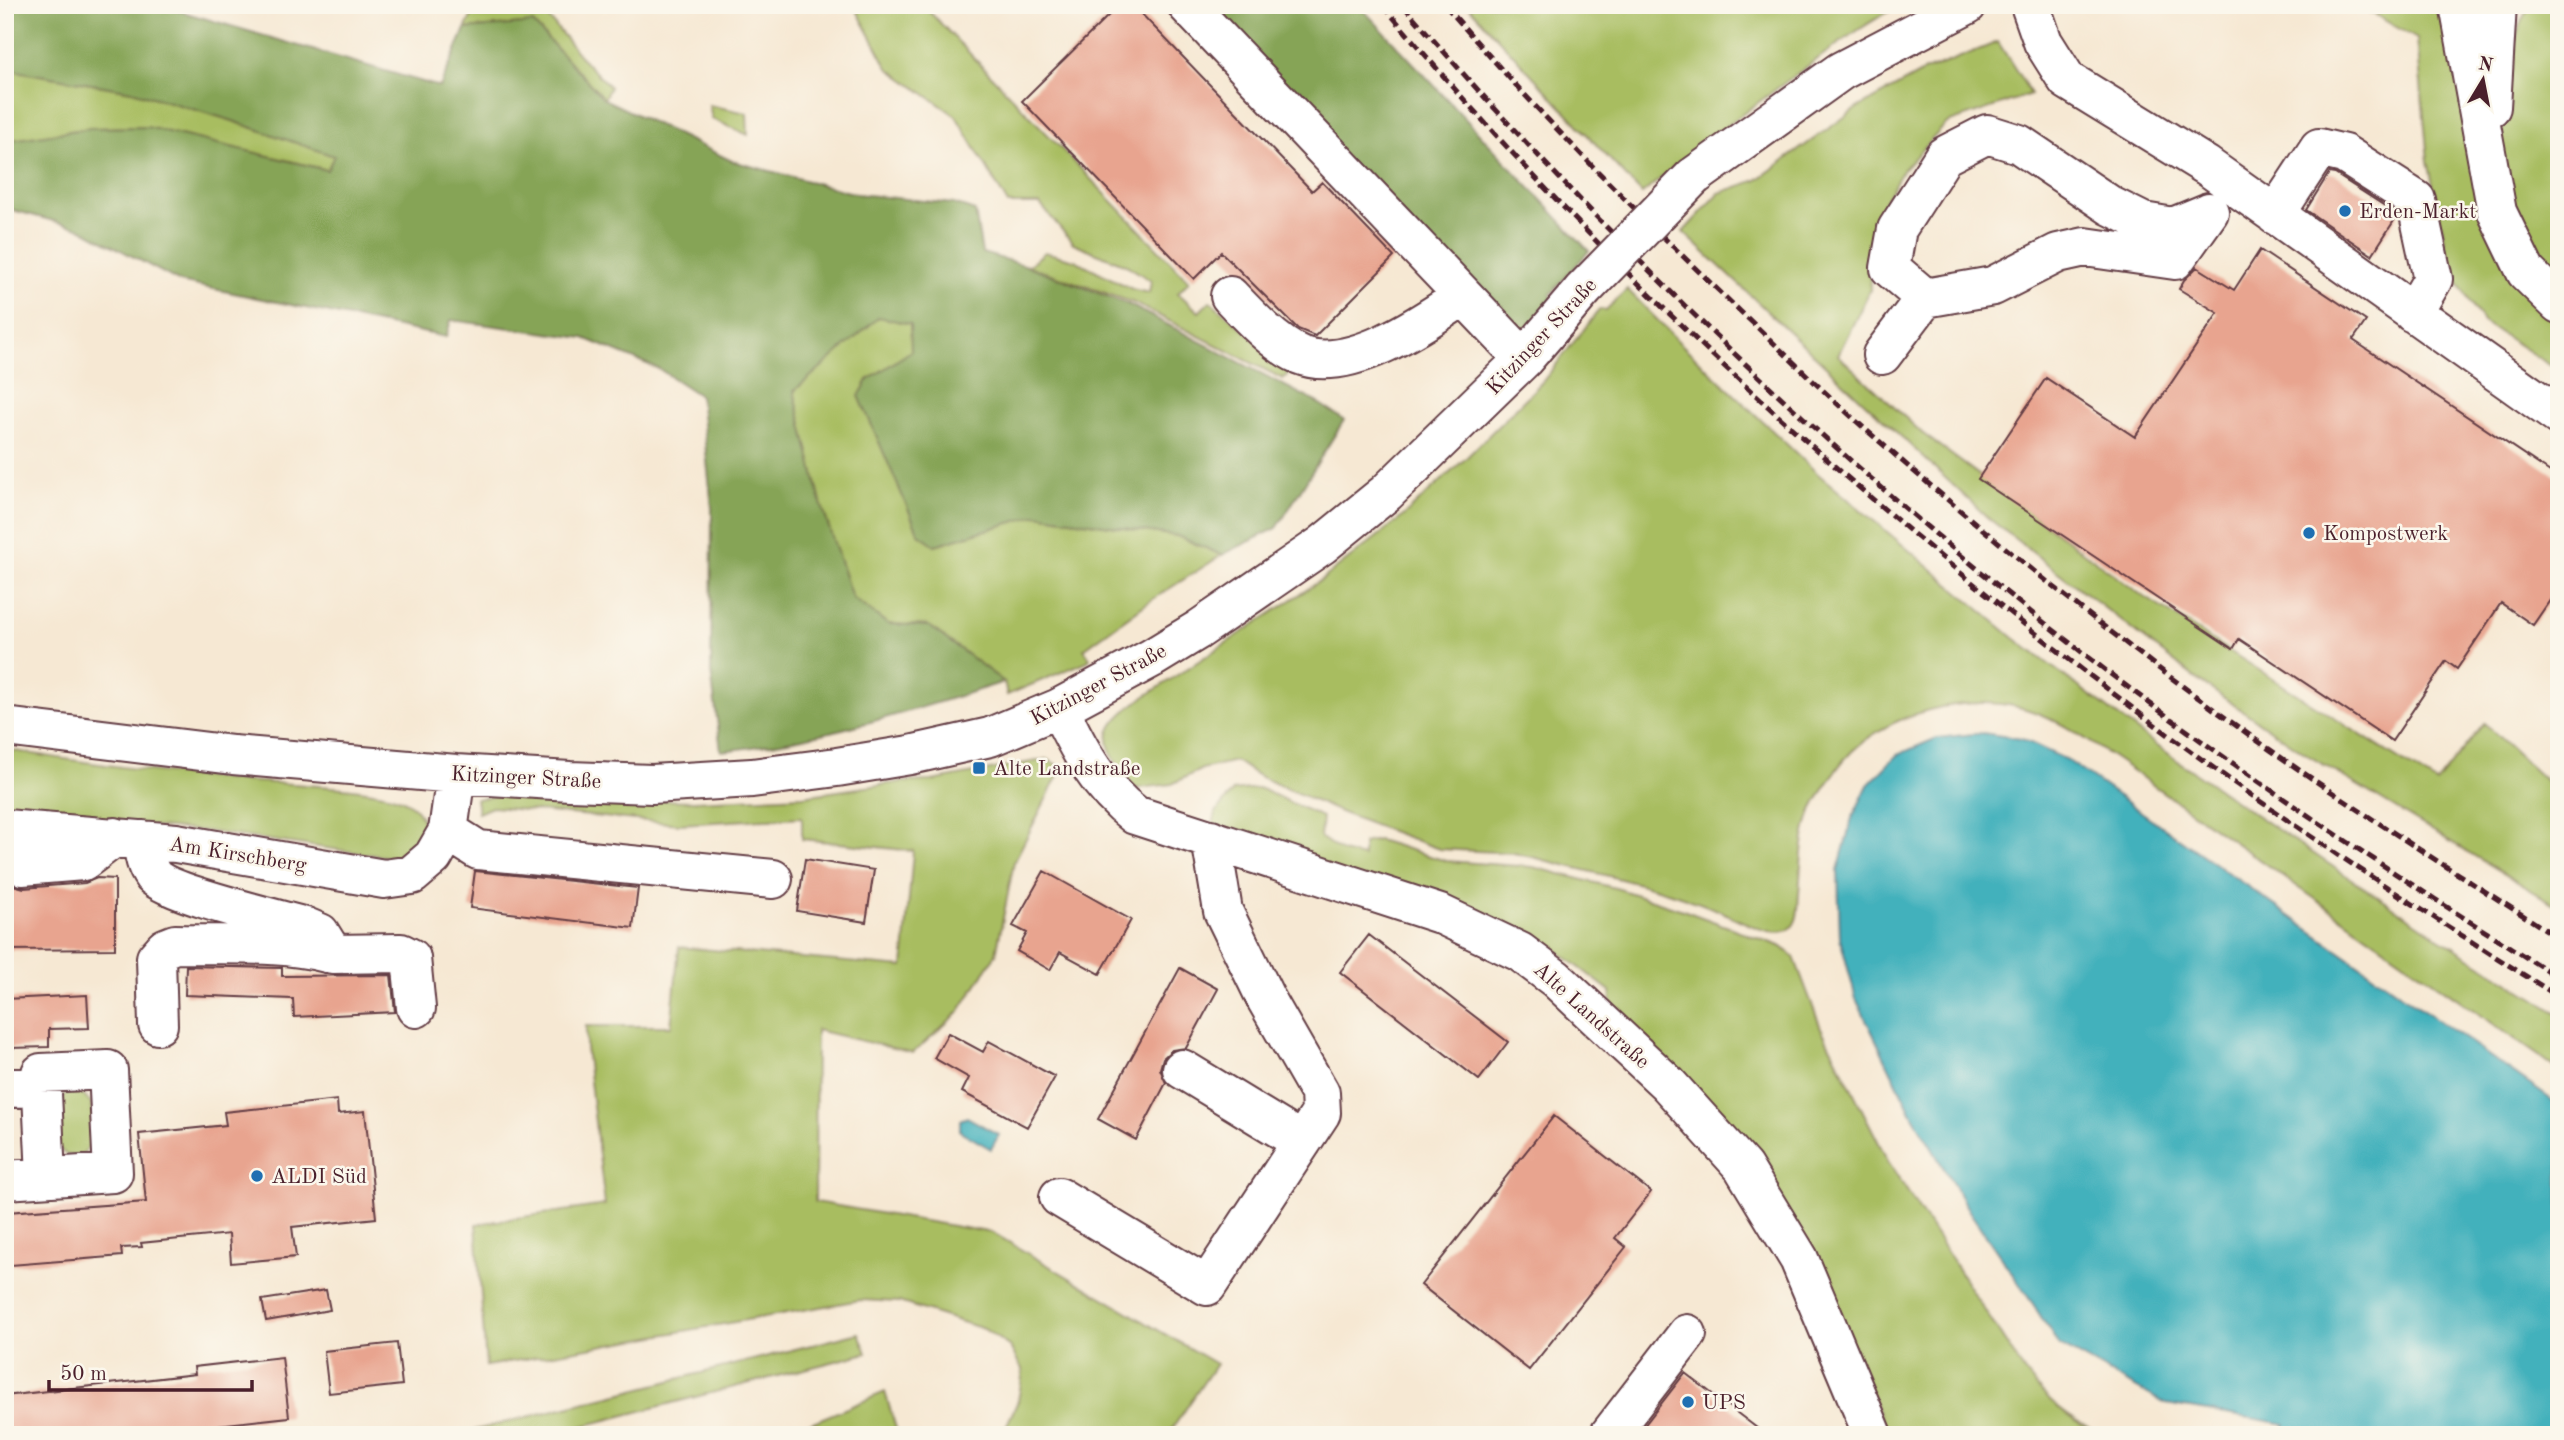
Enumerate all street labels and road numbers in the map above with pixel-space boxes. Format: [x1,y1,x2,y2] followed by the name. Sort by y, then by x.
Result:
[1483,275,1601,399] street label: Kitzinger Straße
[1027,641,1170,730] street label: Kitzinger Straße
[450,764,602,793] street label: Kitzinger Straße
[168,834,309,877] street label: Am Kirschberg
[1529,959,1653,1073] street label: Alte Landstraße

